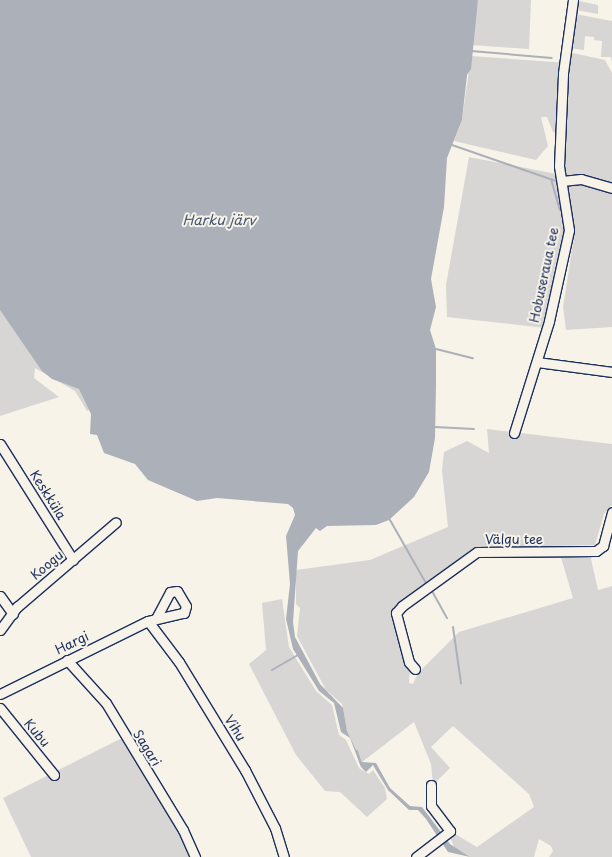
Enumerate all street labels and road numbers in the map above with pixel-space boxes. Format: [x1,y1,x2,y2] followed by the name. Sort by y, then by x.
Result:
[526,226,562,324] street label: Hobuseraua tee
[27,467,69,523] street label: Keskküla
[485,531,543,547] street label: Välgu tee
[28,547,66,583] street label: Koogu
[53,628,91,658] street label: Hargi
[221,712,249,744] street label: Vihu
[21,716,53,750] street label: Kubu
[130,727,164,769] street label: Sagari

